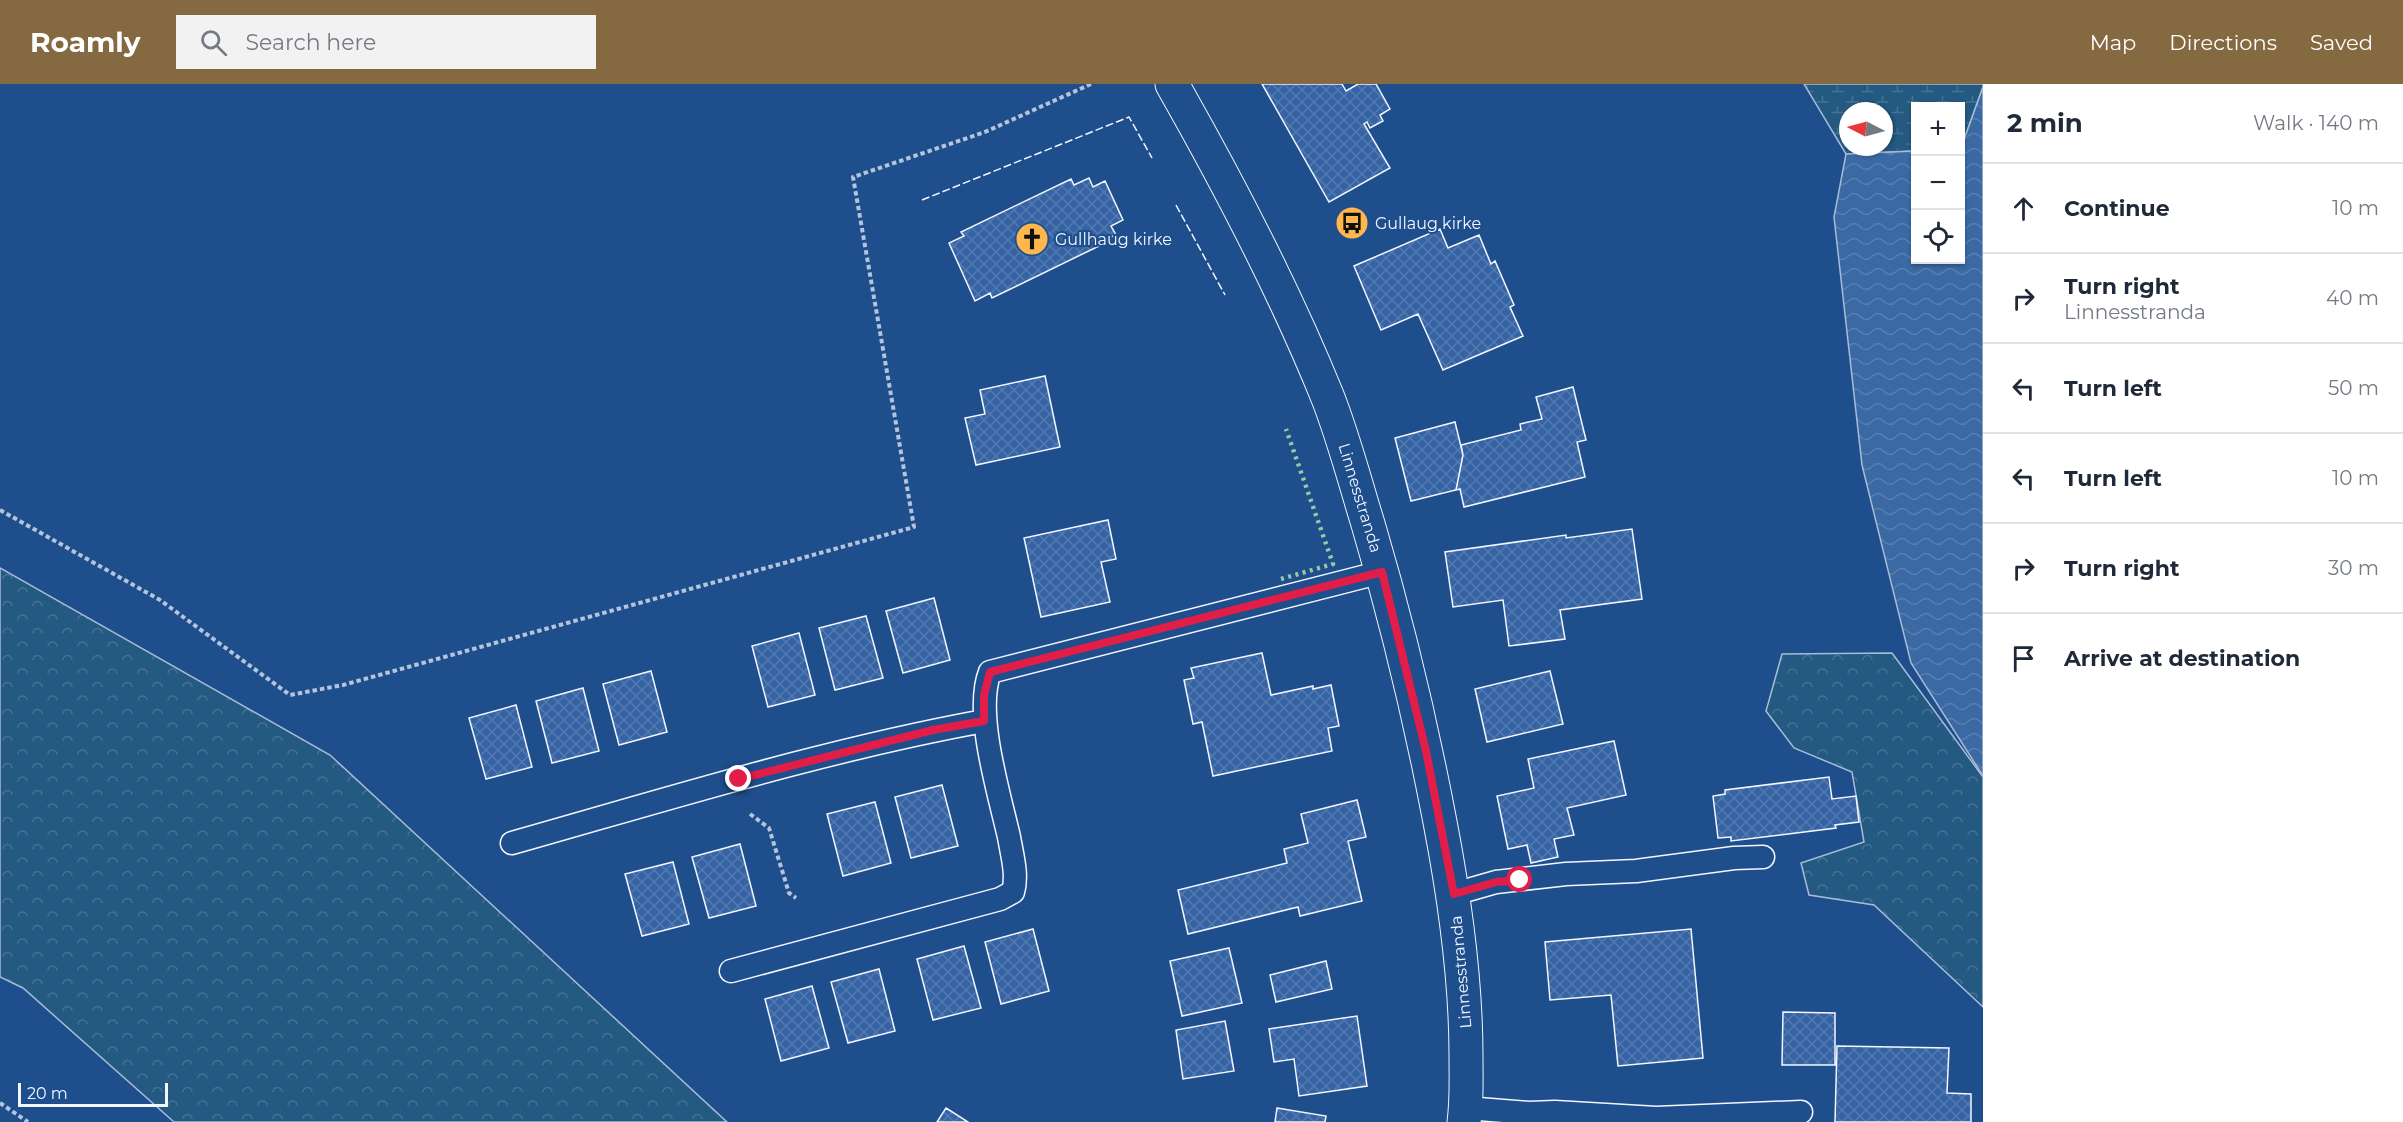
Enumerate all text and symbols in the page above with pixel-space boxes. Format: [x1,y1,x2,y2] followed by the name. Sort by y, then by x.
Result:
[176,15,596,69] search box
[30,25,140,59] text: Roamly
[197,26,230,59] icon: search
[245,29,376,56] text: Search here
[2090,30,2136,55] text: Map
[2169,30,2277,55] text: Directions
[2310,30,2373,55] text: Saved
[1839,102,1893,156] north arrow
[1911,102,1965,264] map controls
[1911,102,1965,156] button: +
[2007,107,2083,139] text: 2 min
[2253,111,2379,135] text: Walk · 140 m
[1911,156,1965,210] button: −
[2007,192,2040,225] icon: ahead
[2064,195,2170,222] text: Continue
[2332,196,2379,220] text: 10 m
[1334,205,1370,241] bus stop icon: Gullaug kirke
[1911,210,1965,264] button: locate
[1375,214,1481,233] place label: Gullaug kirke
[1014,221,1050,257] church icon: Gullhaug kirke
[1055,230,1172,249] place label: Gullhaug kirke
[2064,273,2179,300] text: Turn right
[2007,282,2040,315] icon: right
[2326,286,2379,310] text: 40 m
[2064,300,2206,324] text: Linnesstranda
[2007,372,2040,405] icon: left
[2064,375,2162,402] text: Turn left
[2328,376,2379,400] text: 50 m
[1334,441,1386,555] street label: Linnesstranda
[2007,462,2040,495] icon: left
[2064,465,2162,492] text: Turn left
[2332,466,2379,490] text: 10 m
[2007,552,2040,585] icon: right
[2064,555,2179,582] text: Turn right
[2328,556,2379,580] text: 30 m
[2007,642,2040,675] icon: arrive
[2064,645,2300,672] text: Arrive at destination
[725,765,751,791] route end
[1506,866,1532,892] route start
[1447,915,1475,1029] street label: Linnesstranda
[18,1080,168,1108] scale bar
[27,1084,68,1103] text: 20 m

